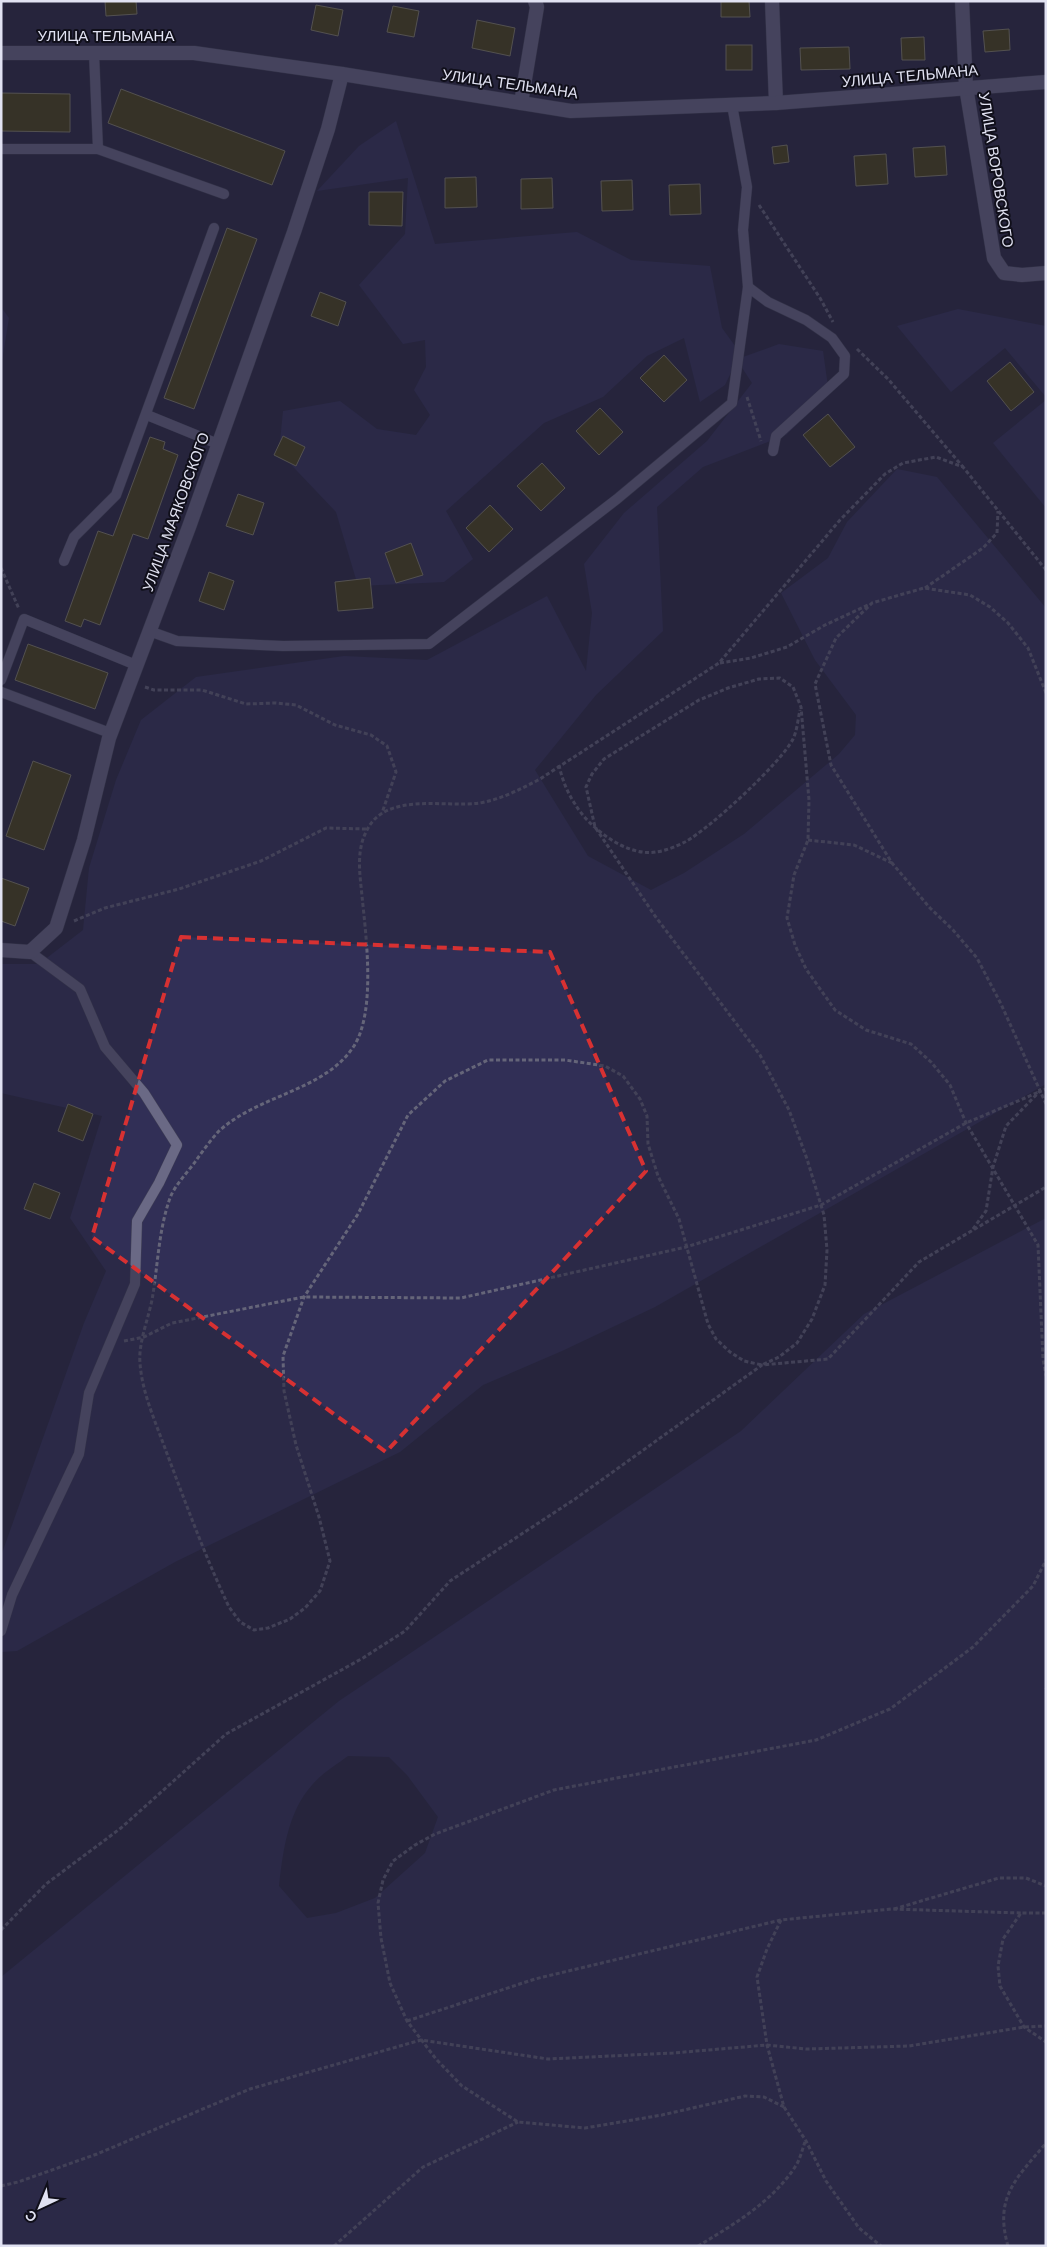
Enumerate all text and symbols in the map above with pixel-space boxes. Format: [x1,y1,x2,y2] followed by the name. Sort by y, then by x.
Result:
[38,27,174,44] street label: УЛИЦА ТЕЛЬМАНА
[841,61,979,90] street label: УЛИЦА ТЕЛЬМАНА
[441,66,579,101] street label: УЛИЦА ТЕЛЬМАНА
[976,91,1017,249] street label: УЛИЦА ВОРОВСКОГО
[139,430,212,594] street label: УЛИЦА МАЯКОВСКОГО
[15,2182,65,2232] north arrow
[22,2207,40,2226] text: С

